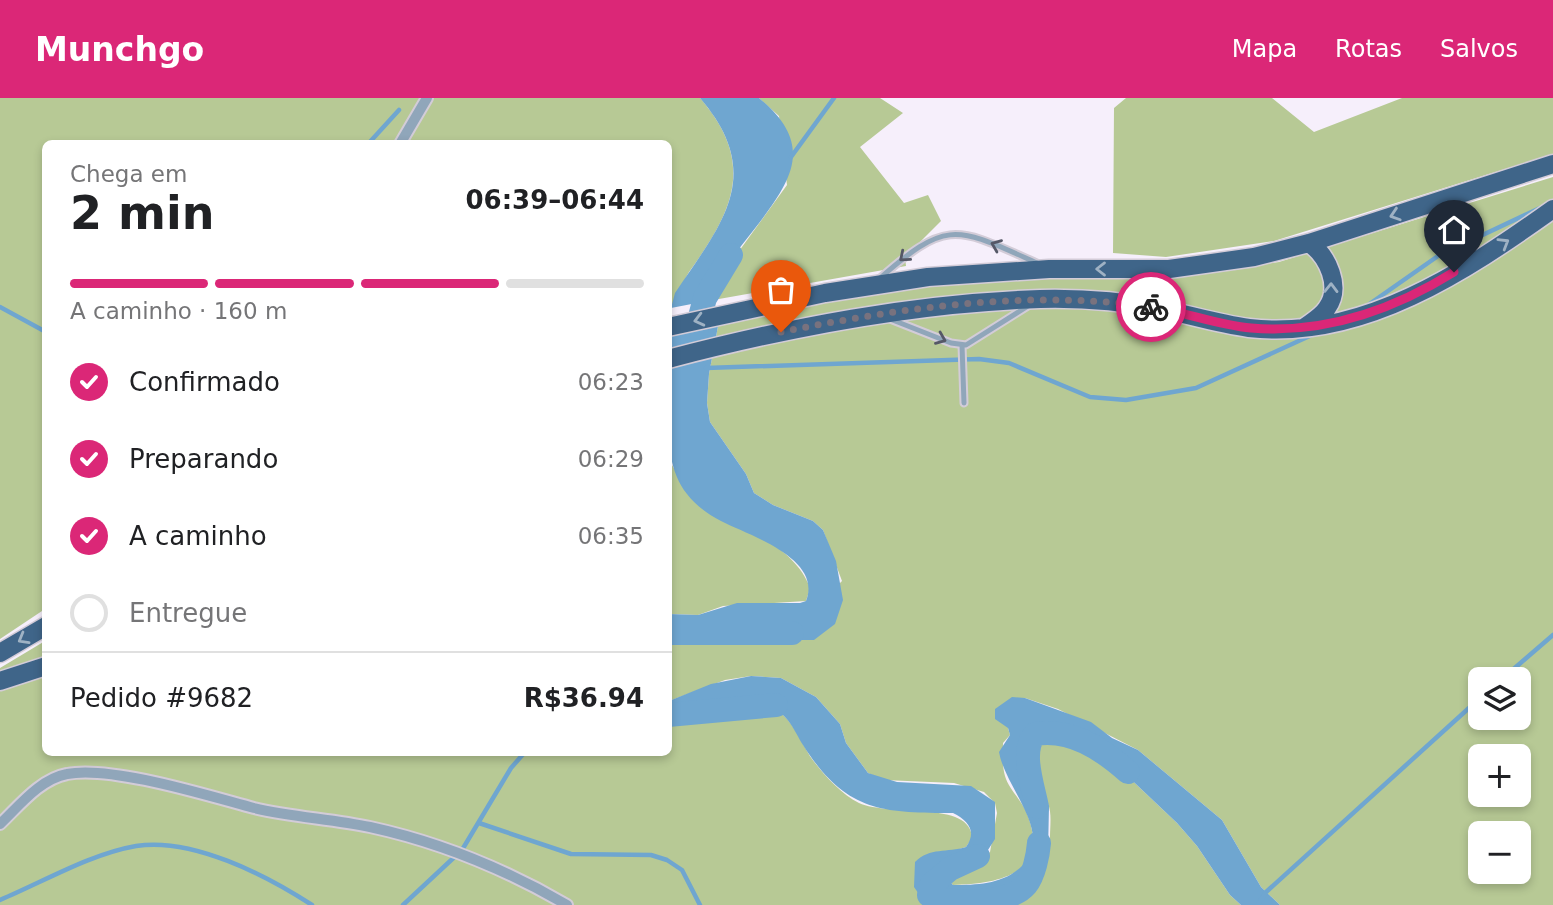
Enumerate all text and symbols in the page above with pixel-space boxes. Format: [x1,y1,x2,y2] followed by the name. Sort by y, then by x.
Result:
[35,30,204,69] text: Munchgo
[1232,35,1297,63] text: Mapa
[1335,35,1402,63] text: Rotas
[1440,35,1518,63] text: Salvos
[70,161,187,187] text: Chega em
[465,185,644,215] text: 06:39–06:44
[70,186,214,240] text: 2 min
[1424,200,1484,272] pin
[1389,207,1401,221] one-way arrow
[1435,211,1473,249] icon: home
[1496,238,1509,251] one-way arrow
[990,239,1003,253] one-way arrow
[900,249,913,261] one-way arrow
[751,260,811,332] pin
[1095,261,1105,277] one-way arrow
[762,271,800,309] icon: bag
[1116,272,1186,342] courier
[1323,282,1339,293] one-way arrow
[1132,288,1170,326] icon: bike
[70,298,287,324] text: A caminho · 160 m
[693,312,705,326] one-way arrow
[934,331,946,345] one-way arrow
[70,363,108,401] icon: check
[129,367,280,397] text: Confirmado
[578,369,644,395] text: 06:23
[70,440,108,478] icon: check
[129,444,278,474] text: Preparando
[578,446,644,472] text: 06:29
[70,517,108,555] icon: check
[129,521,267,551] text: A caminho
[578,523,644,549] text: 06:35
[129,598,247,628] text: Entregue
[17,631,30,644] one-way arrow
[1468,667,1531,884] map controls
[1468,667,1531,730] button: layers
[70,683,253,713] text: Pedido #9682
[524,683,644,713] text: R$36.94
[1468,744,1531,807] button: +
[1468,821,1531,884] button: −

